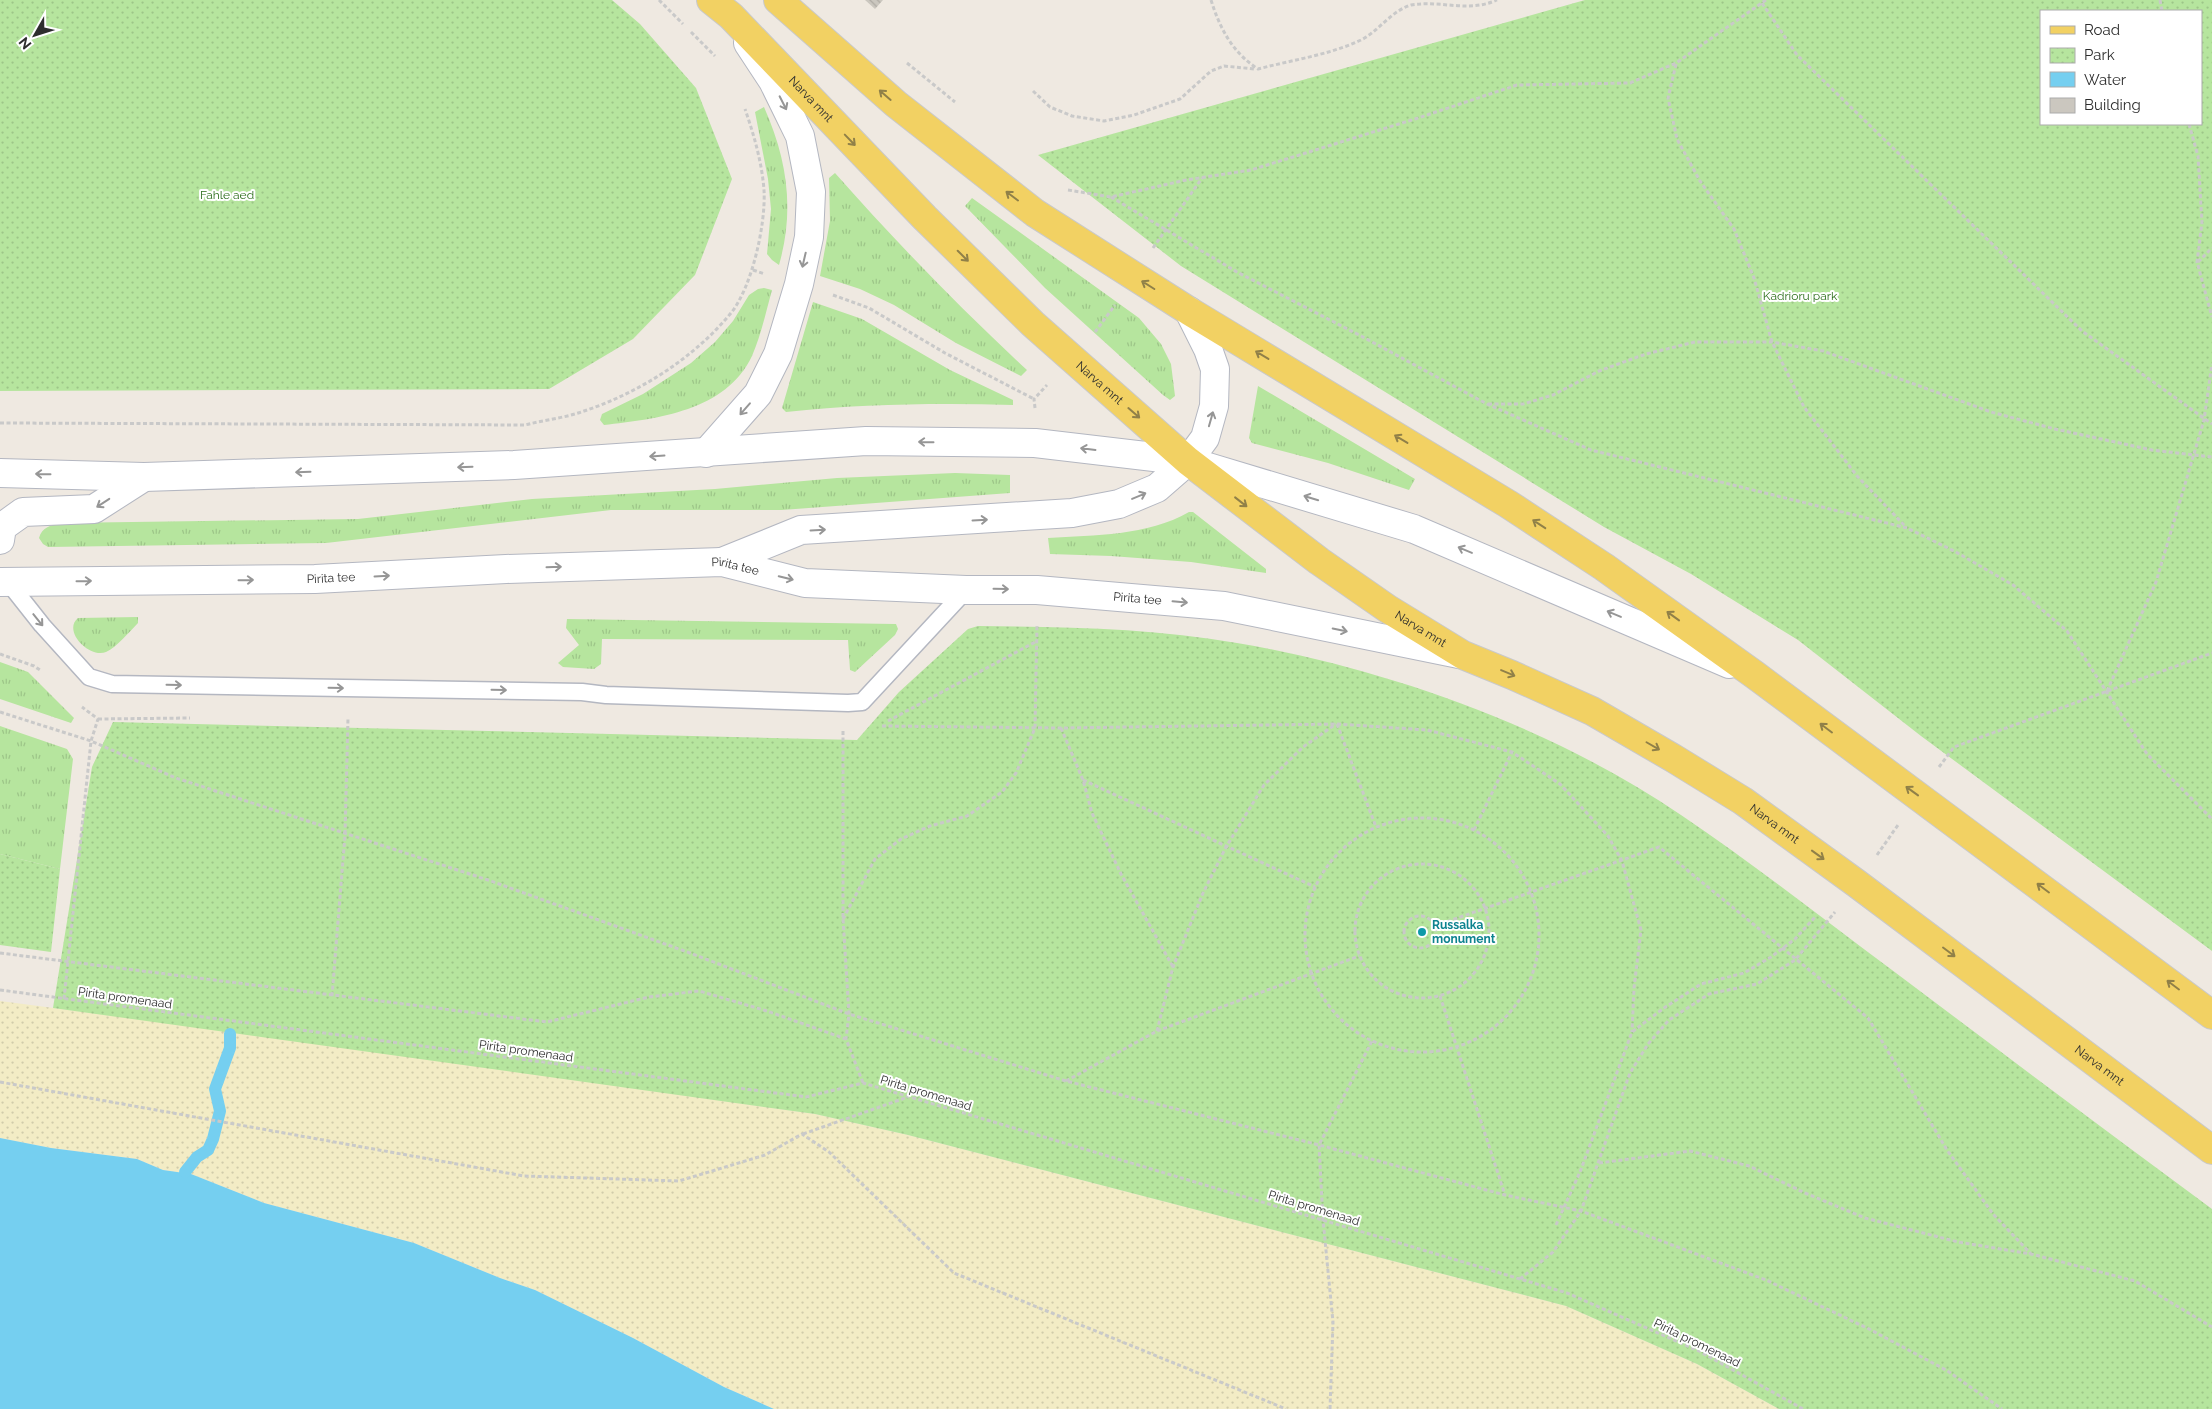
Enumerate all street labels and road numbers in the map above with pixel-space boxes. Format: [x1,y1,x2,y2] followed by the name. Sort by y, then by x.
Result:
[786,74,836,125] street label: Narva mnt
[1073,359,1126,407] street label: Narva mnt
[711,555,760,578] street label: Pirita tee
[307,570,356,586] street label: Pirita tee
[1113,590,1162,608] street label: Pirita tee
[1392,608,1449,650] street label: Narva mnt
[1747,801,1802,846] street label: Narva mnt
[77,984,173,1012] street label: Pirita promenaad
[478,1037,574,1065] street label: Pirita promenaad
[2072,1043,2127,1088] street label: Narva mnt
[879,1072,973,1114] street label: Pirita promenaad
[1267,1187,1361,1229] street label: Pirita promenaad
[1651,1316,1743,1370] street label: Pirita promenaad

